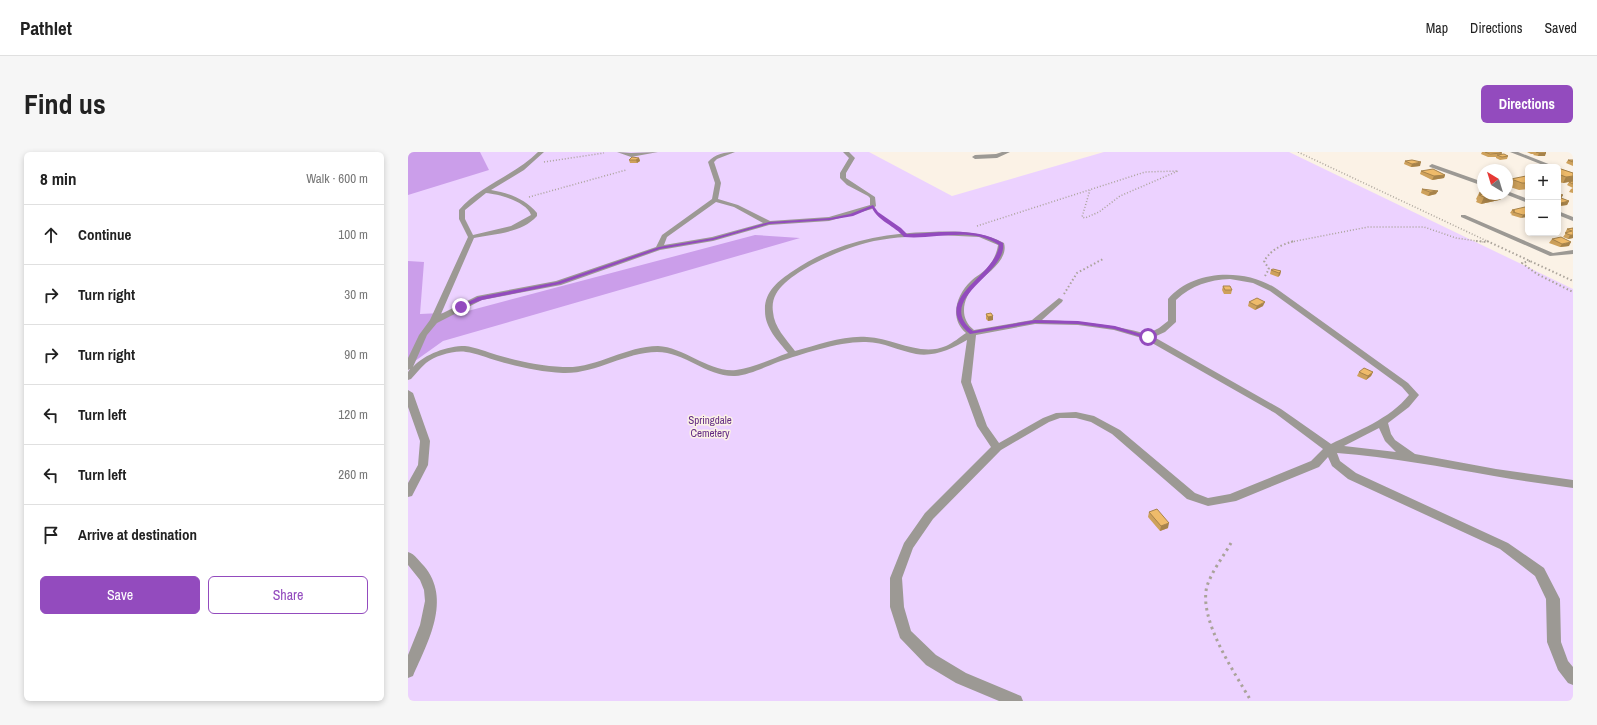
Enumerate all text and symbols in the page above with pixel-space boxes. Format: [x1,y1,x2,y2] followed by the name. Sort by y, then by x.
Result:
[20,15,72,41] text: Pathlet
[1426,19,1448,37] text: Map
[1470,19,1522,37] text: Directions
[1544,19,1577,37] text: Saved
[24,85,106,123] text: Find us
[1481,85,1573,123] button: Directions
[1477,164,1513,200] north arrow
[1525,164,1561,236] map controls
[1525,164,1561,200] button: +
[40,167,76,190] text: 8 min
[306,170,368,187] text: Walk · 600 m
[1525,200,1561,236] button: −
[40,224,62,246] icon: ahead
[78,224,131,245] text: Continue
[338,226,368,243] text: 100 m
[40,284,62,306] icon: right
[78,284,135,305] text: Turn right
[344,286,368,303] text: 30 m
[452,298,470,316] route end
[1139,328,1157,346] route start
[40,344,62,366] icon: right
[78,344,135,365] text: Turn right
[344,346,368,363] text: 90 m
[40,404,62,426] icon: left
[78,404,126,425] text: Turn left
[338,406,368,423] text: 120 m
[688,413,732,440] park label: Springdale Cemetery
[40,464,62,486] icon: left
[78,464,126,485] text: Turn left
[338,466,368,483] text: 260 m
[40,524,62,546] icon: arrive
[78,524,197,545] text: Arrive at destination
[40,576,200,614] button: Save
[208,576,368,614] button: Share

